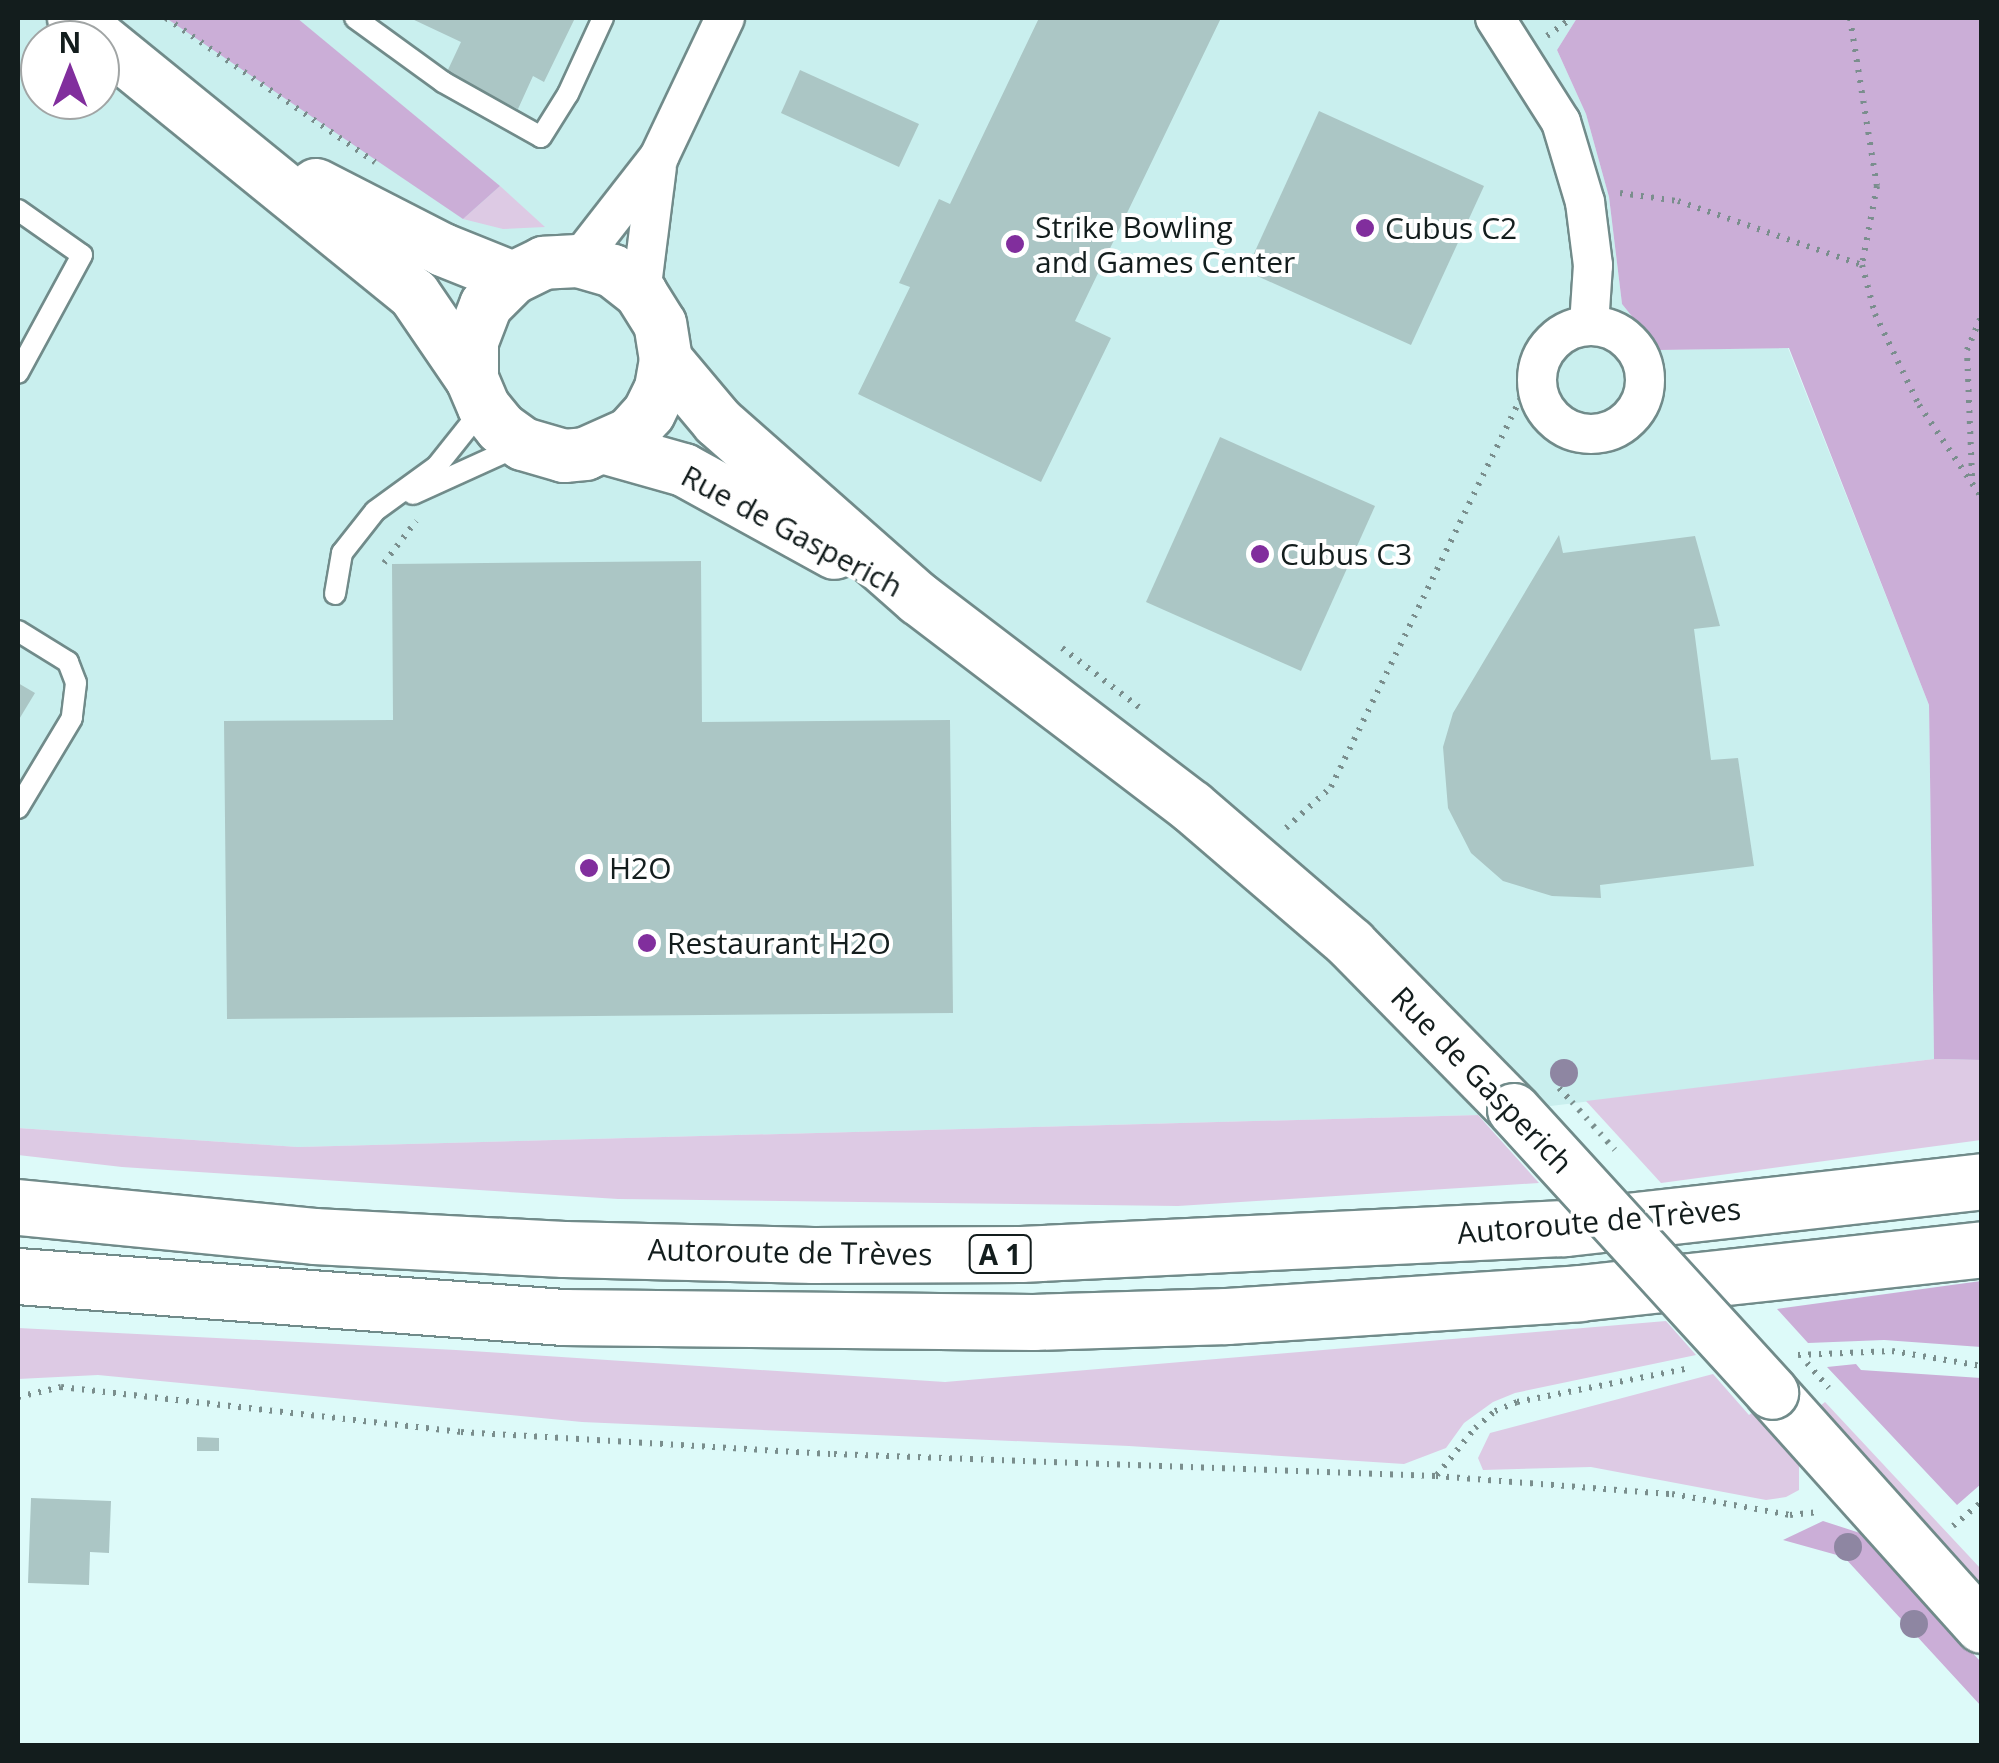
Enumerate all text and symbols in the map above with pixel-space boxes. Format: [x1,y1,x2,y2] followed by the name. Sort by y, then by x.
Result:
[20,20,120,120] north arrow
[59,23,81,61] text: N
[1035,209,1295,280] place label: Strike Bowling and Games Center
[1385,210,1517,246] place label: Cubus C2
[1354,217,1376,239] marker: Cubus C2
[1004,233,1026,255] marker: Strike Bowling and Games Center
[675,458,909,604] street label: Rue de Gasperich
[1280,536,1412,572] place label: Cubus C3
[1249,543,1271,565] marker: Cubus C3
[609,850,672,886] place label: H2O
[578,857,600,879] marker: H2O
[667,925,891,961] place label: Restaurant H2O
[636,932,658,954] marker: Restaurant H2O
[1384,979,1580,1181] street label: Rue de Gasperich
[1456,1191,1742,1251] street label: Autoroute de Trèves
[968,1231,1032,1277] road number: A 1
[647,1232,933,1272] street label: Autoroute de Trèves

